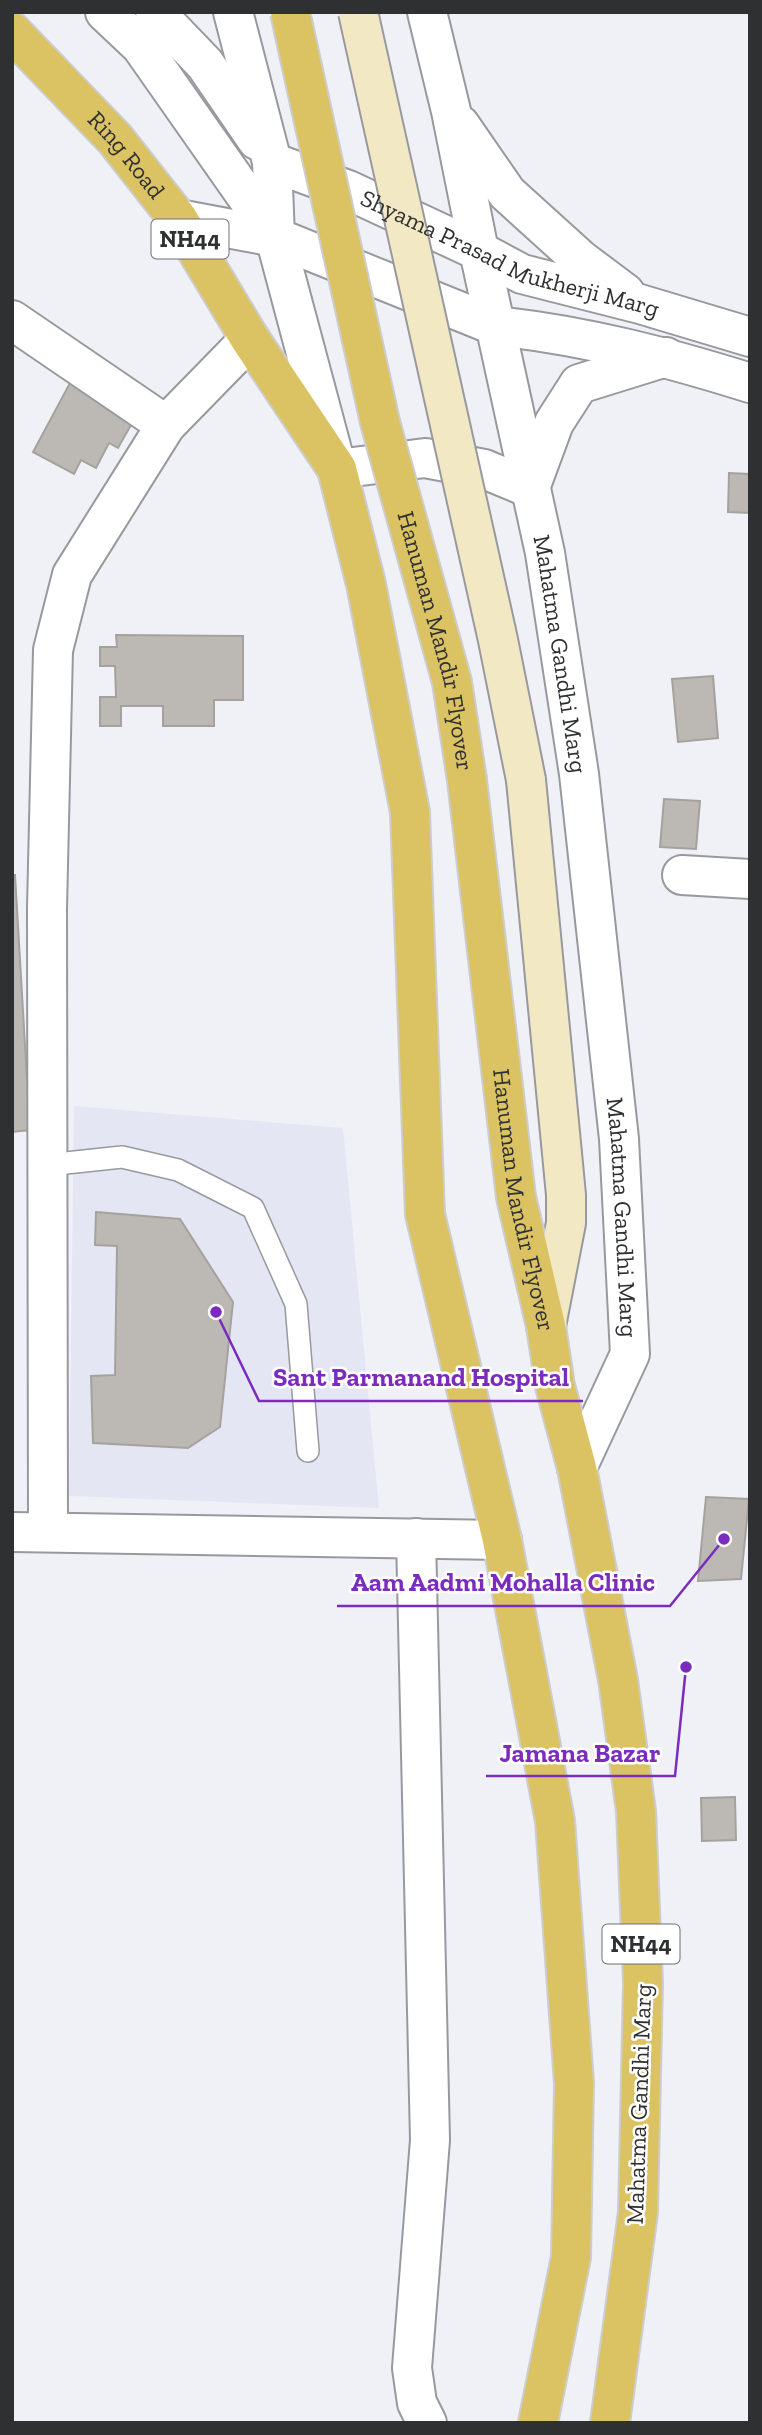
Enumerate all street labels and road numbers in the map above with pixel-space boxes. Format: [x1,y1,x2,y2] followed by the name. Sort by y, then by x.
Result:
[82,105,171,204] street label: Ring Road
[356,183,663,323] street label: Shyama Prasad Mukherji Marg
[152,220,228,258] road number: NH44
[391,508,480,773] street label: Hanuman Mandir Flyover
[527,532,594,775] street label: Mahatma Gandhi Marg
[487,1067,562,1334] street label: Hanuman Mandir Flyover
[601,1096,644,1338] street label: Mahatma Gandhi Marg
[602,1924,680,1964] road number: NH44
[620,1983,657,2225] street label: Mahatma Gandhi Marg

